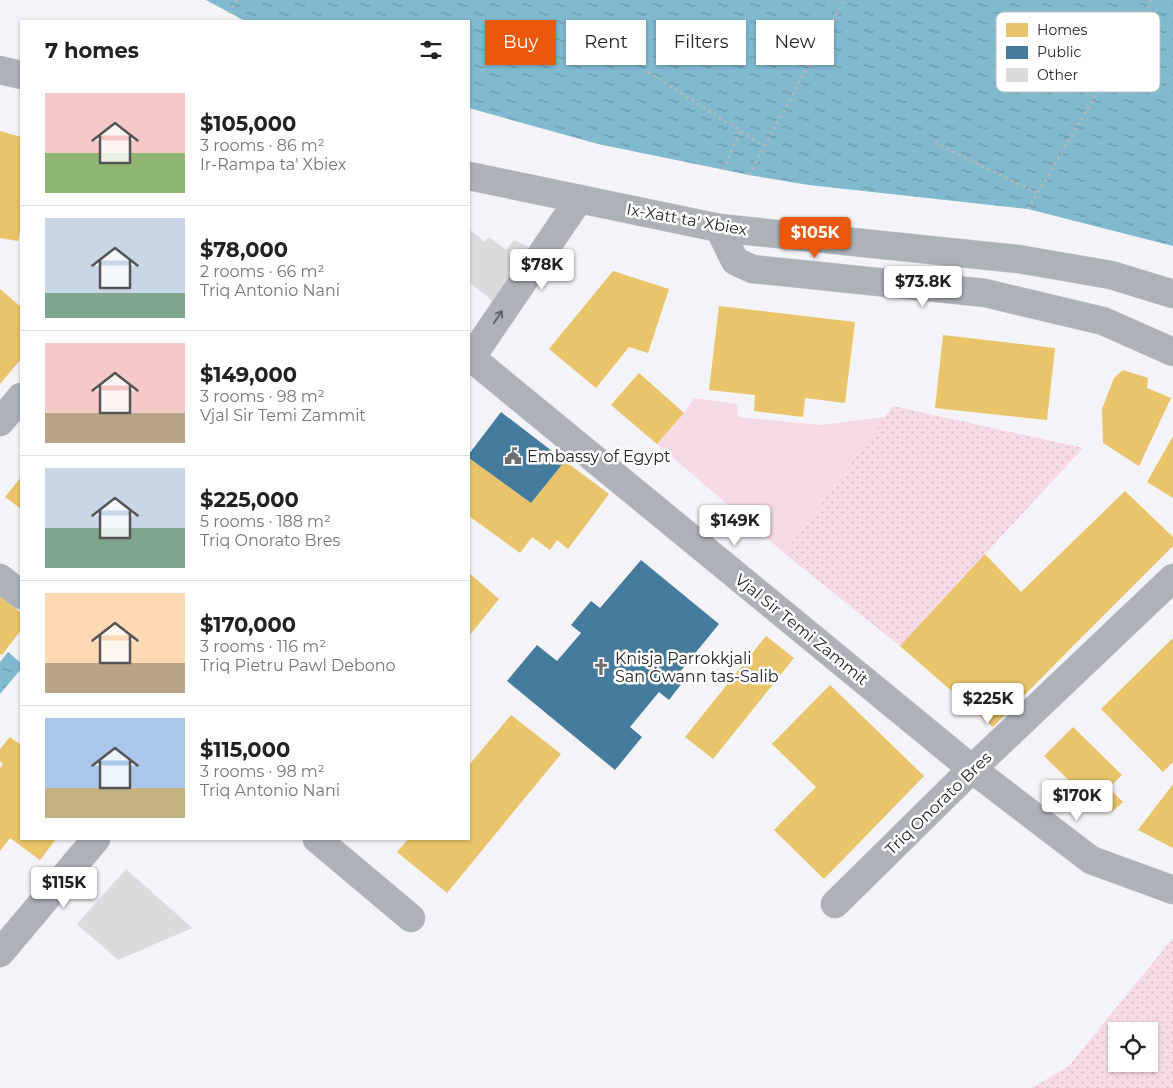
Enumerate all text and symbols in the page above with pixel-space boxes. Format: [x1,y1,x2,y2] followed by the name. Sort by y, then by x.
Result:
[996,12,1160,92] legend
[485,20,556,65] chip: Buy
[566,20,646,65] chip: Rent
[656,20,746,65] chip: Filters
[756,20,834,65] chip: New
[1037,21,1087,39] text: Homes
[417,36,445,64] icon: filters
[45,38,139,63] text: 7 homes
[1037,43,1081,61] text: Public
[1037,66,1078,84] text: Other
[200,111,296,136] text: $105,000
[85,113,145,173] icon: home
[200,136,325,155] text: 3 rooms · 86 m²
[200,155,346,174] text: Ir-Rampa ta' Xbiex
[625,200,749,240] street label: Ix-Xatt ta' Xbiex
[780,216,850,259] pin: $105K
[791,223,839,242] text: $105K
[200,237,288,262] text: $78,000
[85,238,145,298] icon: home
[512,248,572,291] pin: $78K
[521,255,563,274] text: $78K
[200,262,324,281] text: 2 rooms · 66 m²
[882,266,964,308] pin: $73.8K
[895,272,951,291] text: $73.8K
[200,281,340,300] text: Triq Antonio Nani
[493,311,503,325] one-way arrow
[200,362,297,387] text: $149,000
[85,363,145,423] icon: home
[200,387,325,406] text: 3 rooms · 98 m²
[200,406,366,425] text: Vjal Sir Temi Zammit
[503,446,523,466] public building icon: Embassy of Egypt
[527,447,671,466] place label: Embassy of Egypt
[200,487,299,512] text: $225,000
[85,488,145,548] icon: home
[700,504,770,547] pin: $149K
[710,511,760,530] text: $149K
[200,512,331,531] text: 5 rooms · 188 m²
[200,531,340,550] text: Triq Onorato Bres
[731,570,872,689] street label: Vjal Sir Temi Zammit
[200,612,296,637] text: $170,000
[85,613,145,673] icon: home
[200,637,326,656] text: 3 rooms · 116 m²
[615,649,779,686] place label: Knisja Parrokkjali San Ġwann tas-Salib
[200,656,396,675] text: Triq Pietru Pawl Debono
[591,657,611,677] church icon: Knisja Parrokkjali San Ġwann tas-Salib
[953,682,1023,725] pin: $225K
[963,689,1013,708] text: $225K
[200,737,290,762] text: $115,000
[85,738,145,798] icon: home
[881,748,996,859] street label: Triq Onorato Bres
[200,762,325,781] text: 3 rooms · 98 m²
[1042,780,1112,822] pin: $170K
[200,781,340,800] text: Triq Antonio Nani
[1053,786,1101,805] text: $170K
[29,866,99,909] pin: $115K
[42,873,86,892] text: $115K
[1108,1022,1158,1072] map controls
[1108,1022,1158,1072] button: locate

